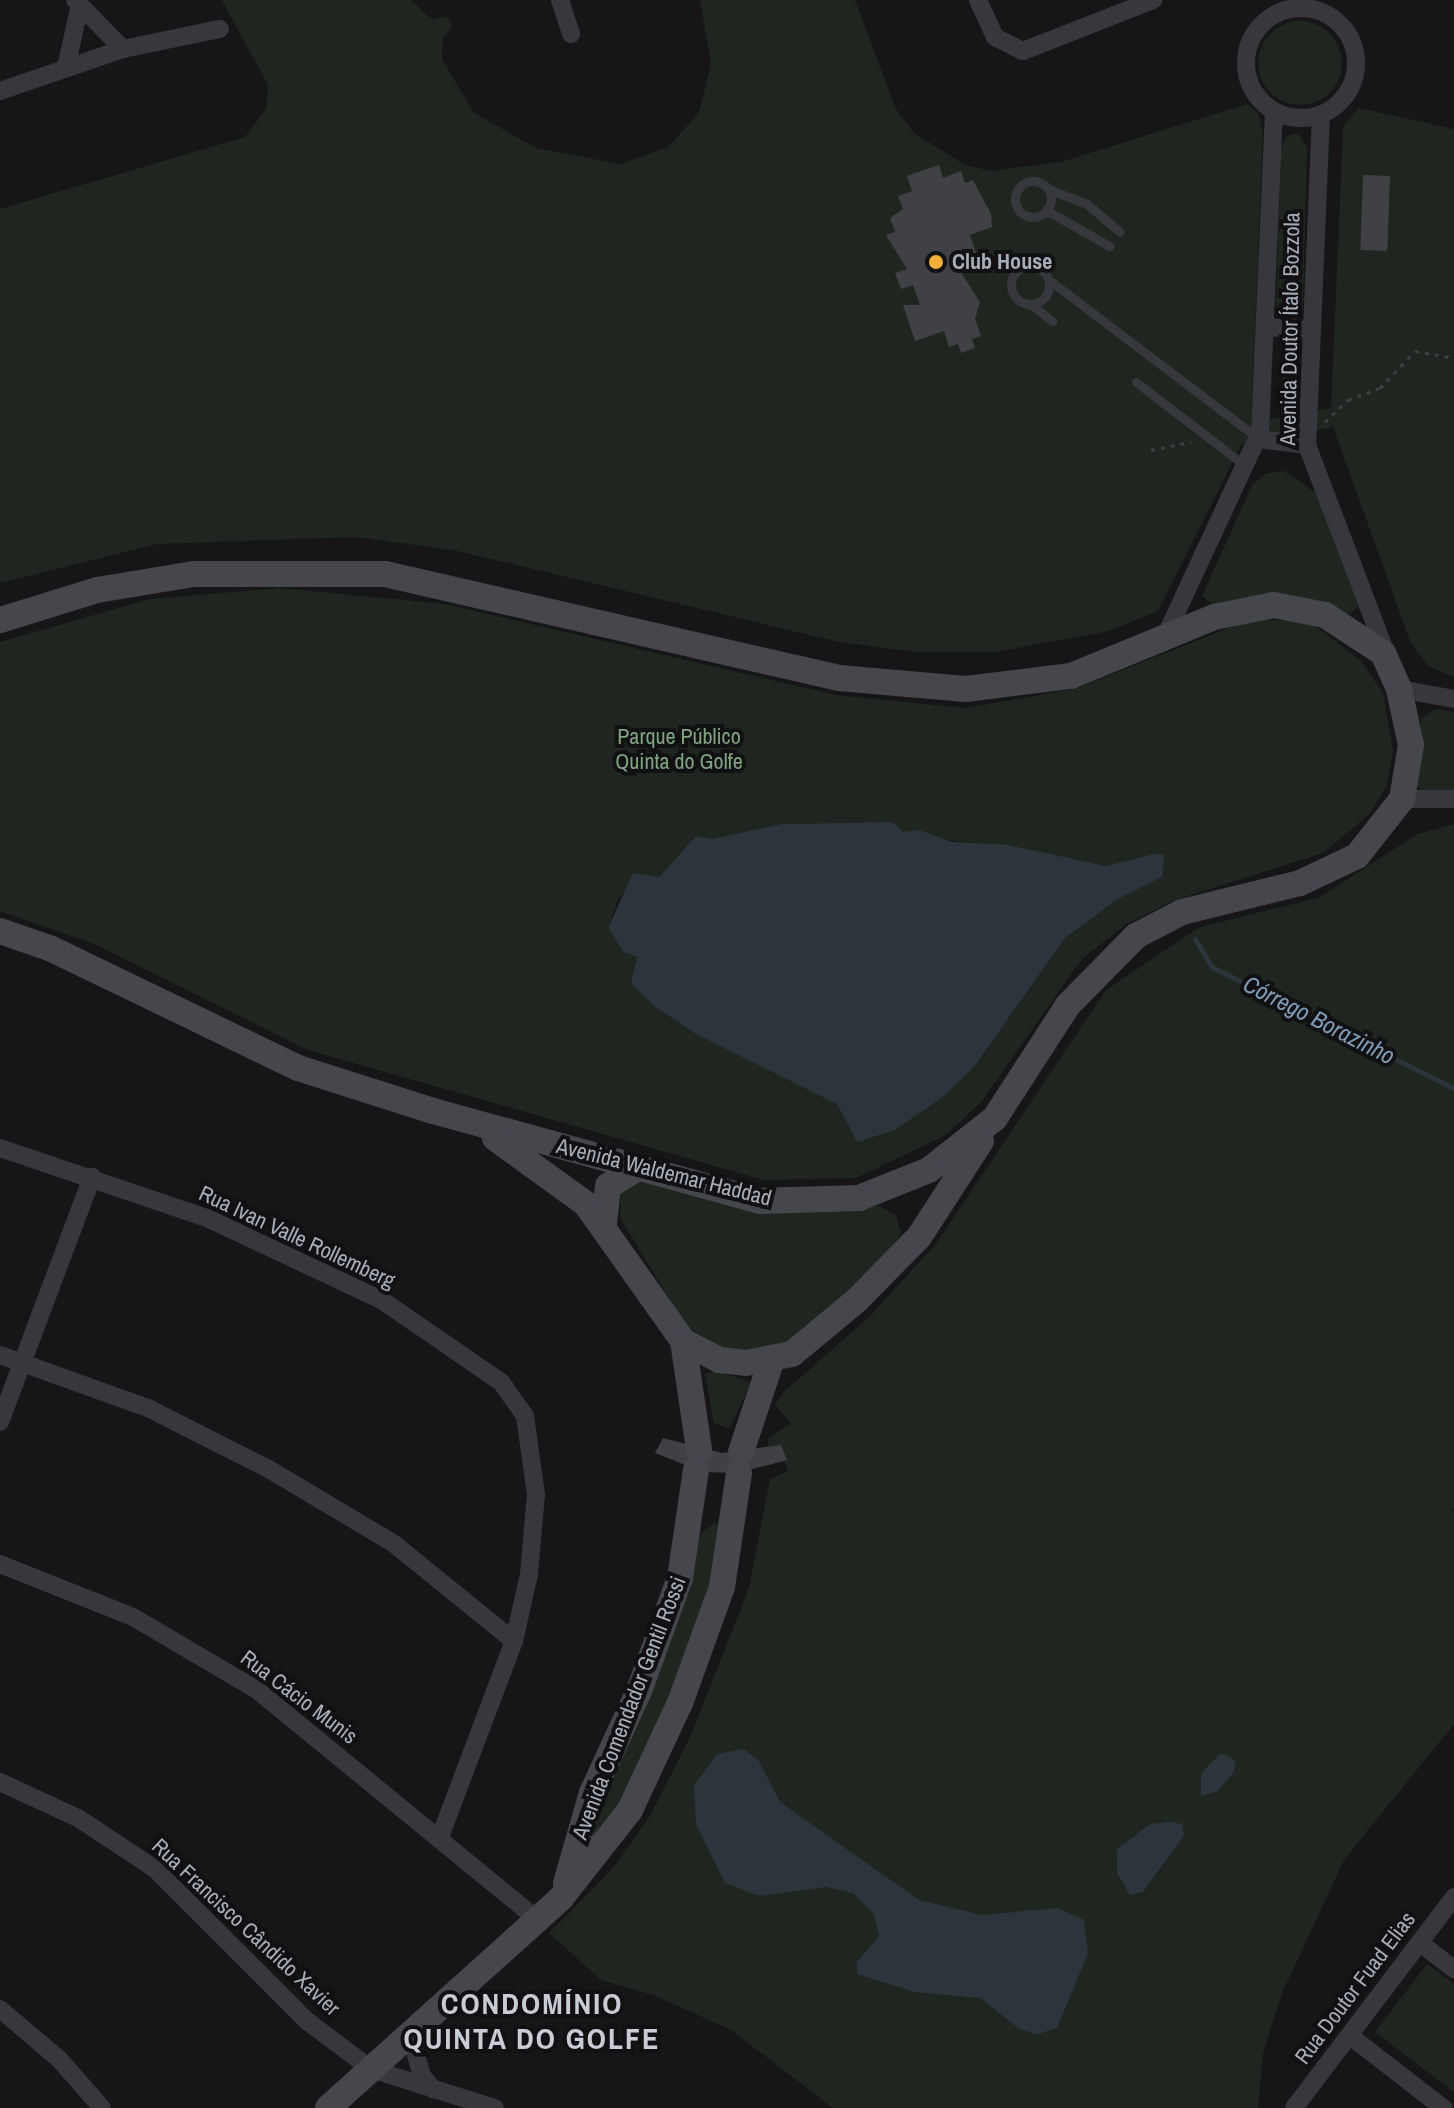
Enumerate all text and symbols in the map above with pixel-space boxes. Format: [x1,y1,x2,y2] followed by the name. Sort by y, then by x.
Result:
[1275,212,1305,446] street label: Avenida Doutor Ítalo Bozzola
[952,249,1052,275] place label: Club House
[927,253,945,271] marker: Club House
[615,723,743,774] park label: Parque Público Quinta do Golfe
[1238,969,1400,1071] water label: Córrego Borazinho
[554,1133,774,1211] street label: Avenida Waldemar Haddad
[195,1180,399,1294] street label: Rua Ivan Valle Rollemberg
[567,1573,691,1843] street label: Avenida Comendador Gentil Rossi
[235,1645,363,1749] street label: Rua Cácio Munis
[147,1833,345,2021] street label: Rua Francisco Cândido Xavier
[1289,1907,1421,2069] street label: Rua Doutor Fuad Elias
[403,1985,661,2056] district label: CONDOMÍNIO QUINTA DO GOLFE

